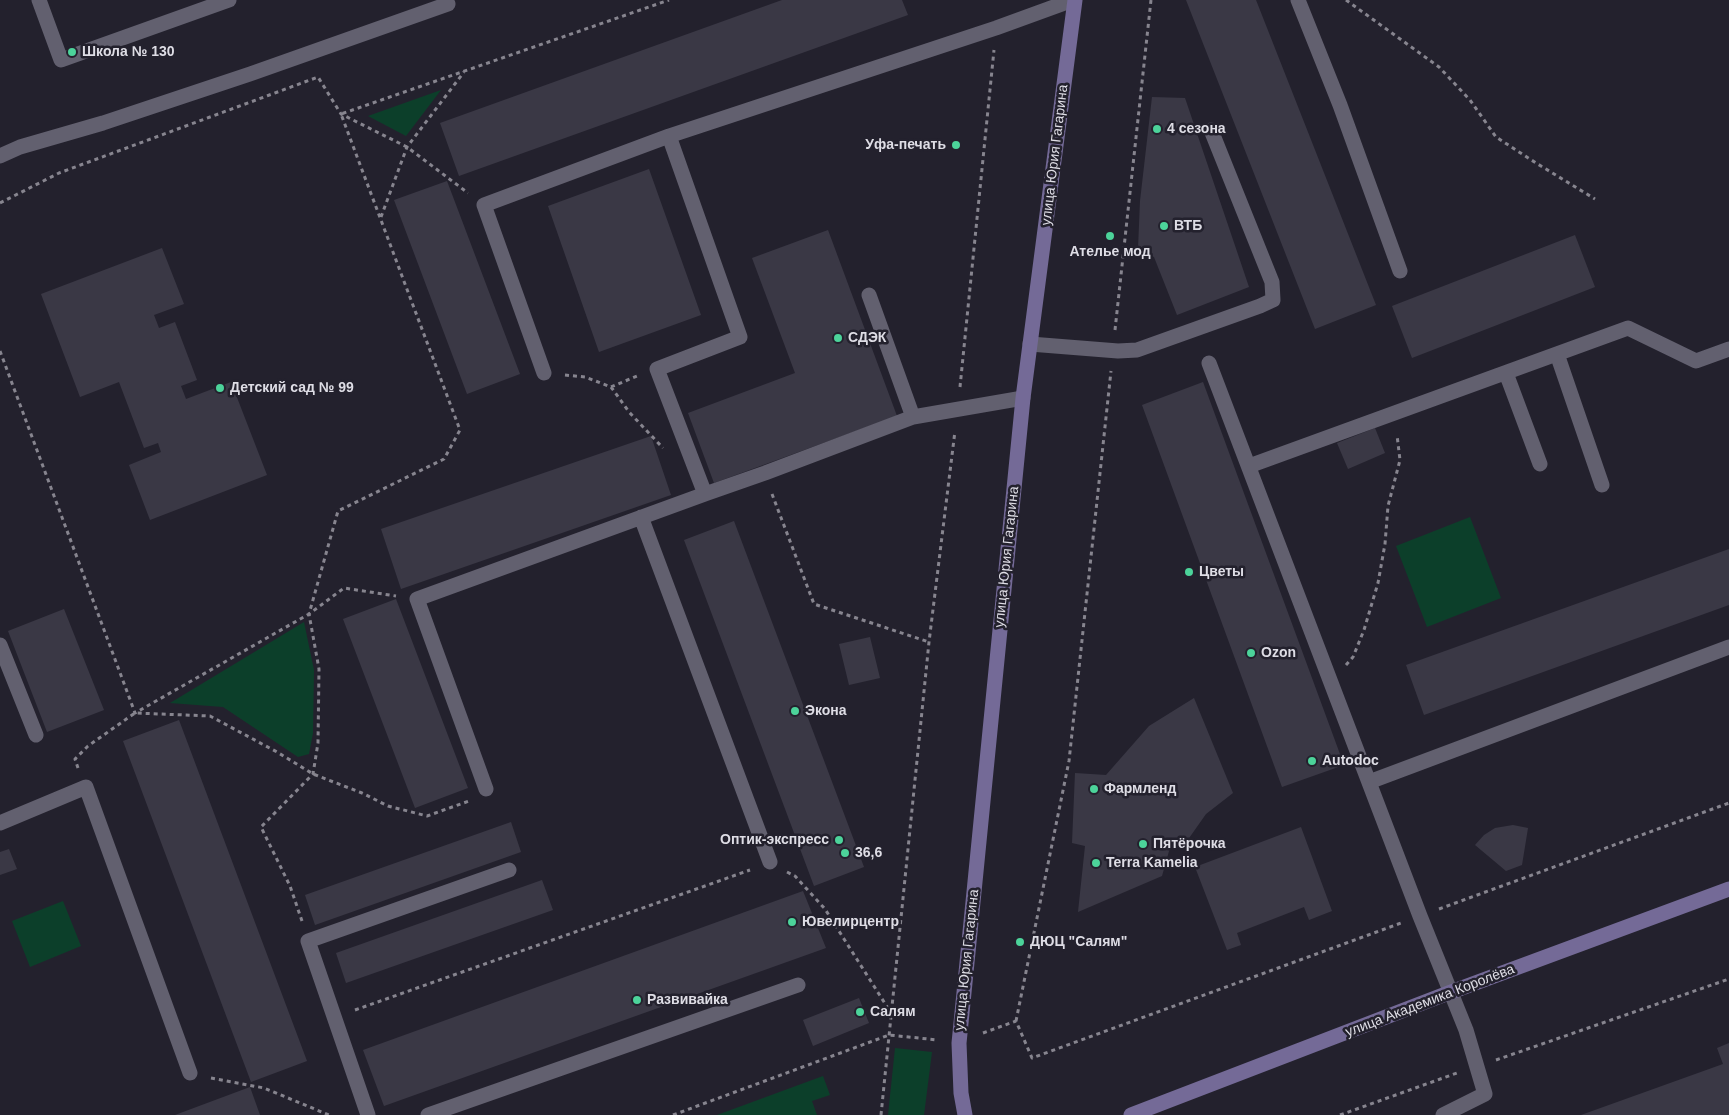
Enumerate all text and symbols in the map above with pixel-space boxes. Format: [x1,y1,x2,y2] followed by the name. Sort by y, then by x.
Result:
[82,44,175,60] place label: Школа № 130
[66,46,78,58] marker: Школа № 130
[1038,84,1072,226] street label: улица Юрия Гагарина
[1167,121,1226,137] place label: 4 сезона
[1151,123,1163,135] marker: 4 сезона
[865,137,946,153] place label: Уфа-печать
[950,139,962,151] marker: Уфа-печать
[1174,218,1202,234] place label: ВТБ
[1158,220,1170,232] marker: ВТБ
[1104,230,1116,242] marker: Ателье мод
[1069,244,1151,260] place label: Ателье мод
[848,330,886,346] place label: СДЭК
[832,332,844,344] marker: СДЭК
[230,380,354,396] place label: Детский сад № 99
[214,382,226,394] marker: Детский сад № 99
[991,486,1023,628] street label: улица Юрия Гагарина
[1199,564,1244,580] place label: Цветы
[1183,566,1195,578] marker: Цветы
[1261,645,1296,661] place label: Ozon
[1245,647,1257,659] marker: Ozon
[805,703,847,719] place label: Экона
[789,705,801,717] marker: Экона
[1322,753,1379,769] place label: Autodoc
[1306,755,1318,767] marker: Autodoc
[1104,781,1176,797] place label: Фармленд
[1088,783,1100,795] marker: Фармленд
[720,832,829,848] place label: Оптик-экспресс
[833,834,845,846] marker: Оптик-экспресс
[1153,836,1226,852] place label: Пятёрочка
[1137,838,1149,850] marker: Пятёрочка
[855,845,882,861] place label: 36,6
[839,847,851,859] marker: 36,6
[1106,855,1198,871] place label: Terra Kamelia
[1090,857,1102,869] marker: Terra Kamelia
[951,889,983,1031] street label: улица Юрия Гагарина
[802,914,899,930] place label: Ювелирцентр
[786,916,798,928] marker: Ювелирцентр
[1030,934,1127,950] place label: ДЮЦ "Салям"
[1014,936,1026,948] marker: ДЮЦ "Салям"
[1343,961,1517,1041] street label: улица Академика Королёва
[647,992,728,1008] place label: Развивайка
[631,994,643,1006] marker: Развивайка
[870,1004,915,1020] place label: Салям
[854,1006,866,1018] marker: Салям

